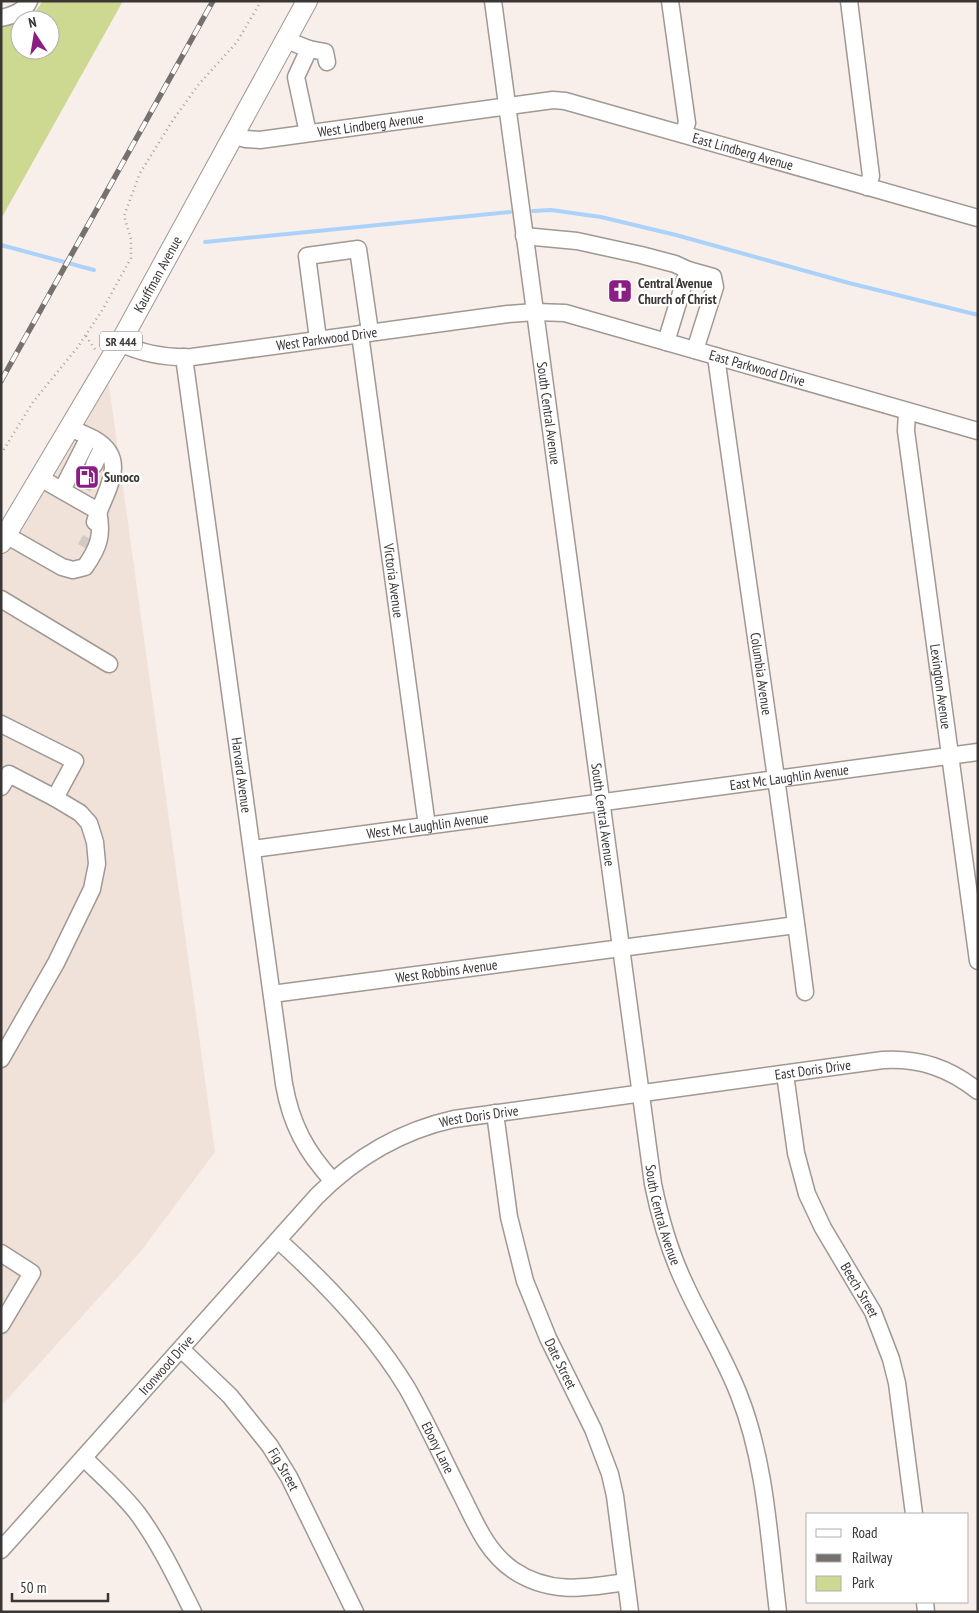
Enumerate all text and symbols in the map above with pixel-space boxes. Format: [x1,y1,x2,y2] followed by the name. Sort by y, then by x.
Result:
[10,10,60,60] north arrow
[27,13,38,32] text: N
[316,109,425,141] street label: West Lindberg Avenue
[690,129,796,174] street label: East Lindberg Avenue
[129,233,186,316] street label: Kauffman Avenue
[638,274,717,308] place label: Central Avenue Church of Christ
[607,278,633,304] church icon: Central Avenue Church of Christ
[275,323,379,354] street label: West Parkwood Drive
[100,332,142,351] road number: SR 444
[707,346,807,390] street label: East Parkwood Drive
[533,361,565,466] street label: South Central Avenue
[74,464,100,490] fuel station icon: Sunoco
[104,468,140,486] place label: Sunoco
[379,541,408,619] street label: Victoria Avenue
[746,631,776,717] street label: Columbia Avenue
[926,643,955,731] street label: Lexington Avenue
[227,736,256,814] street label: Harvard Avenue
[729,760,850,794] street label: East Mc Laughlin Avenue
[587,762,619,867] street label: South Central Avenue
[365,809,490,843] street label: West Mc Laughlin Avenue
[394,955,499,987] street label: West Robbins Avenue
[774,1055,852,1084] street label: East Doris Drive
[437,1101,520,1131] street label: West Doris Drive
[641,1163,685,1268] street label: South Central Avenue
[837,1259,883,1320] street label: Beech Street
[135,1331,198,1399] street label: Ironwood Drive
[541,1335,581,1392] street label: Date Street
[418,1419,458,1477] street label: Ebony Lane
[264,1444,303,1494] street label: Fig Street
[806,1513,969,1603] legend
[852,1523,878,1542] text: Road
[852,1548,893,1567] text: Railway
[12,1570,109,1602] scale bar
[852,1573,874,1592] text: Park
[20,1578,46,1597] text: 50 m

